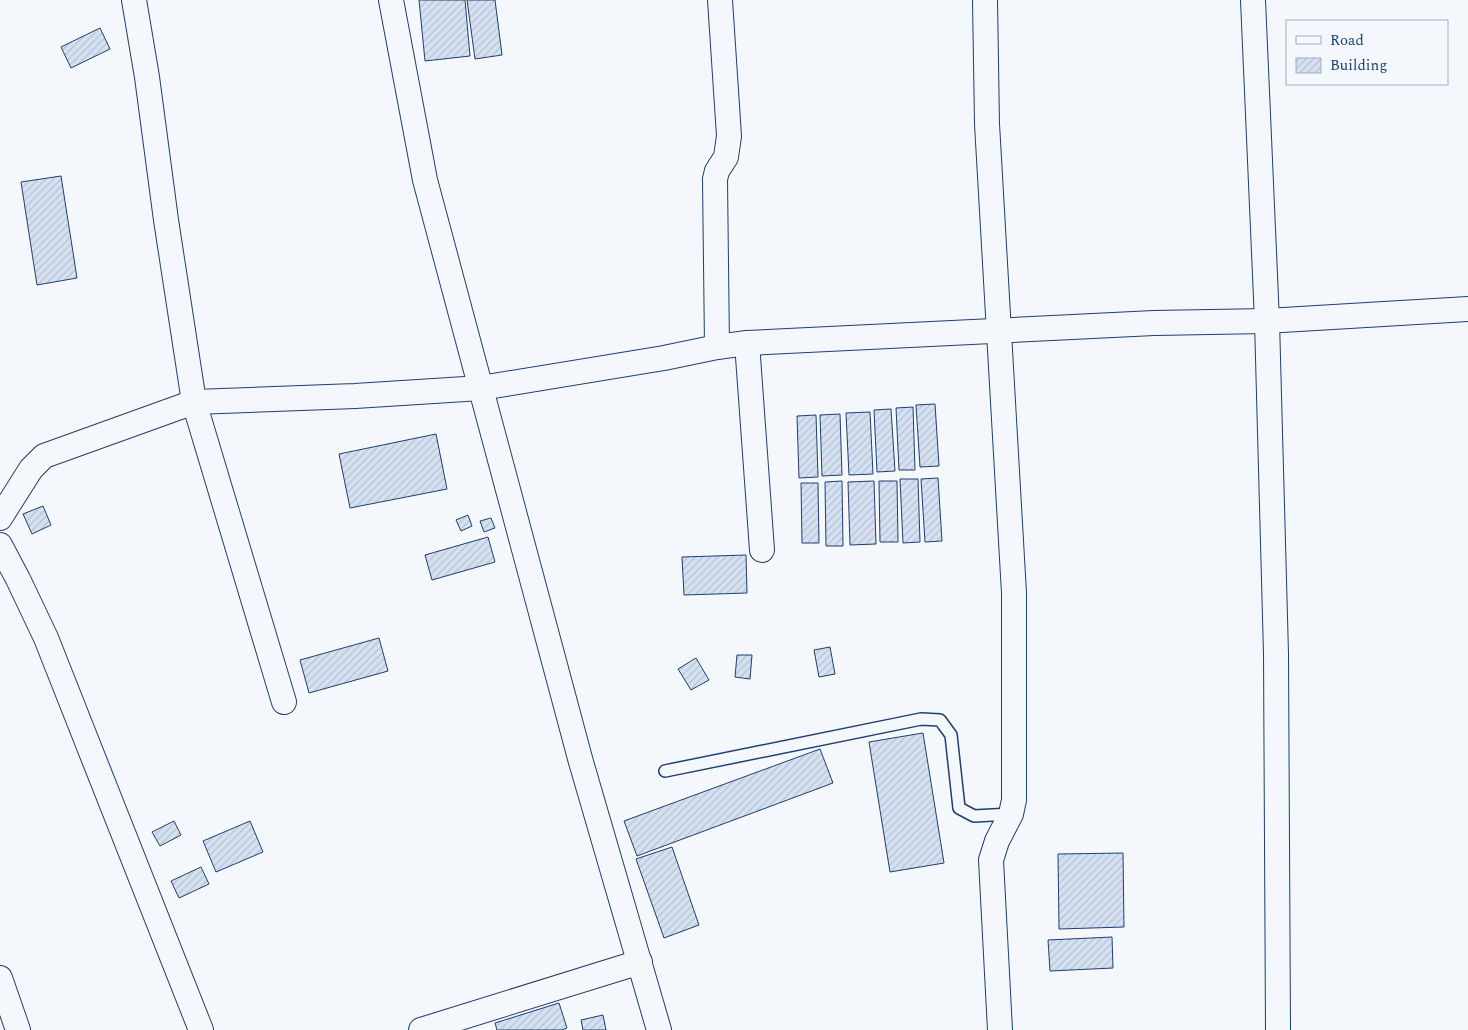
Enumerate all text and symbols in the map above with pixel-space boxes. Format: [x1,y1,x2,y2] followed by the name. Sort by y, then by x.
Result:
[1286,20,1448,85] legend
[1330,29,1364,52] text: Road
[1330,54,1387,77] text: Building

